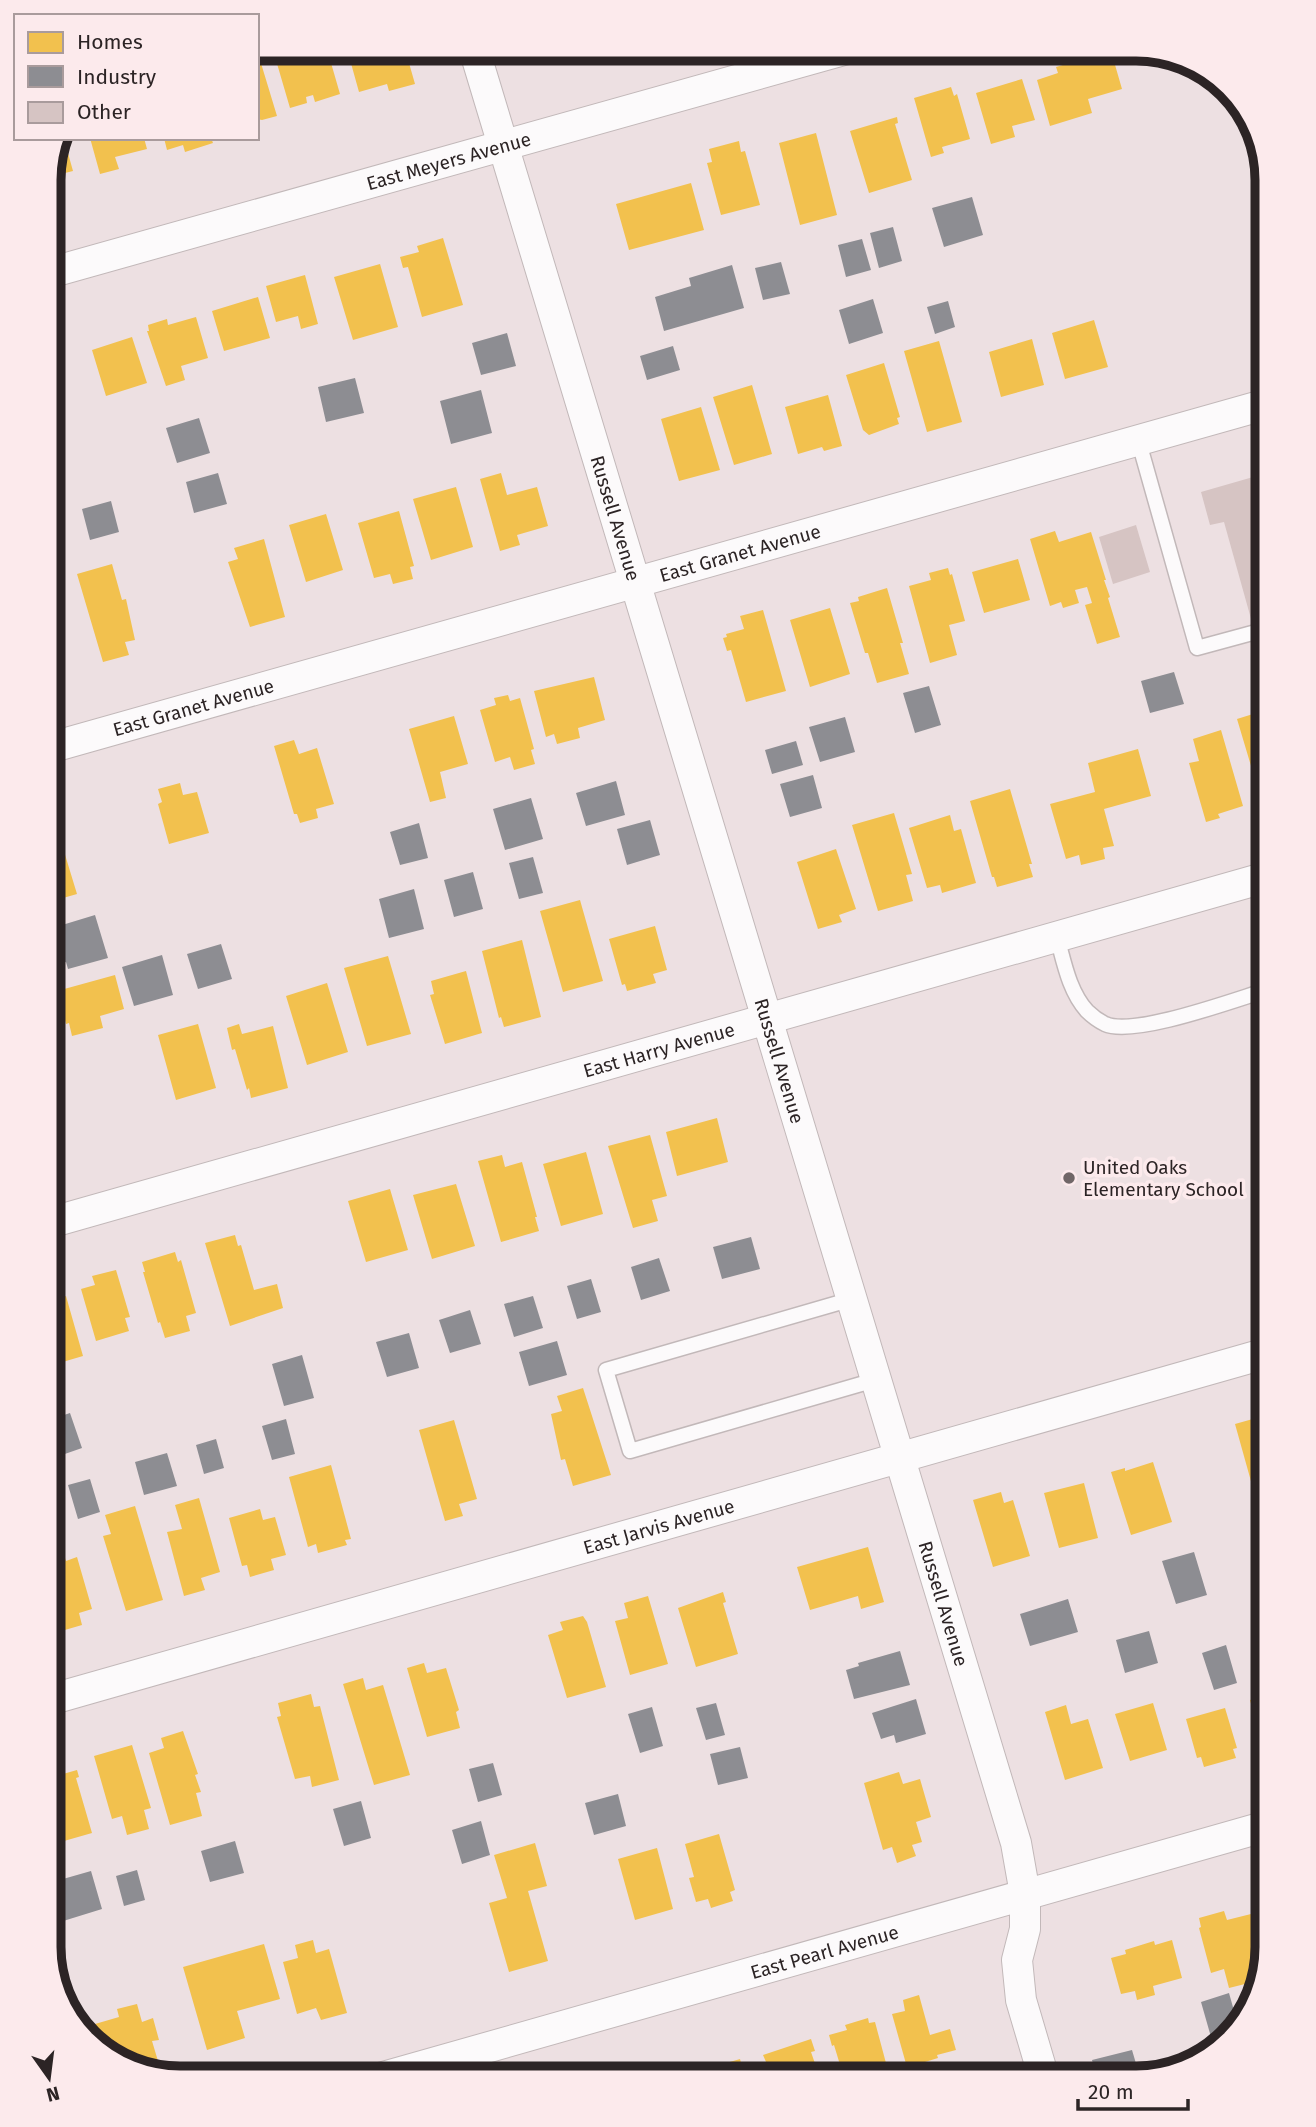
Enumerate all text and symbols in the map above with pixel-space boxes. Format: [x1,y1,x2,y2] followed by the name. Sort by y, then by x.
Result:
[14,14,259,140] legend
[77,29,143,55] text: Homes
[77,64,157,90] text: Industry
[77,99,131,125] text: Other
[364,127,533,195] street label: East Meyers Avenue
[586,453,645,584] street label: Russell Avenue
[657,519,823,587] street label: East Granet Avenue
[110,674,277,741] street label: East Granet Avenue
[750,995,809,1126] street label: Russell Avenue
[581,1017,737,1082] street label: East Harry Avenue
[1083,1156,1244,1201] place label: United Oaks Elementary School
[1061,1170,1077,1186] marker: United Oaks Elementary School
[581,1494,737,1559] street label: East Jarvis Avenue
[914,1538,973,1669] street label: Russell Avenue
[748,1920,901,1984] street label: East Pearl Avenue
[14,2043,84,2113] north arrow
[1078,2068,1188,2112] scale bar
[1088,2079,1134,2105] text: 20 m
[44,2081,62,2107] text: N

